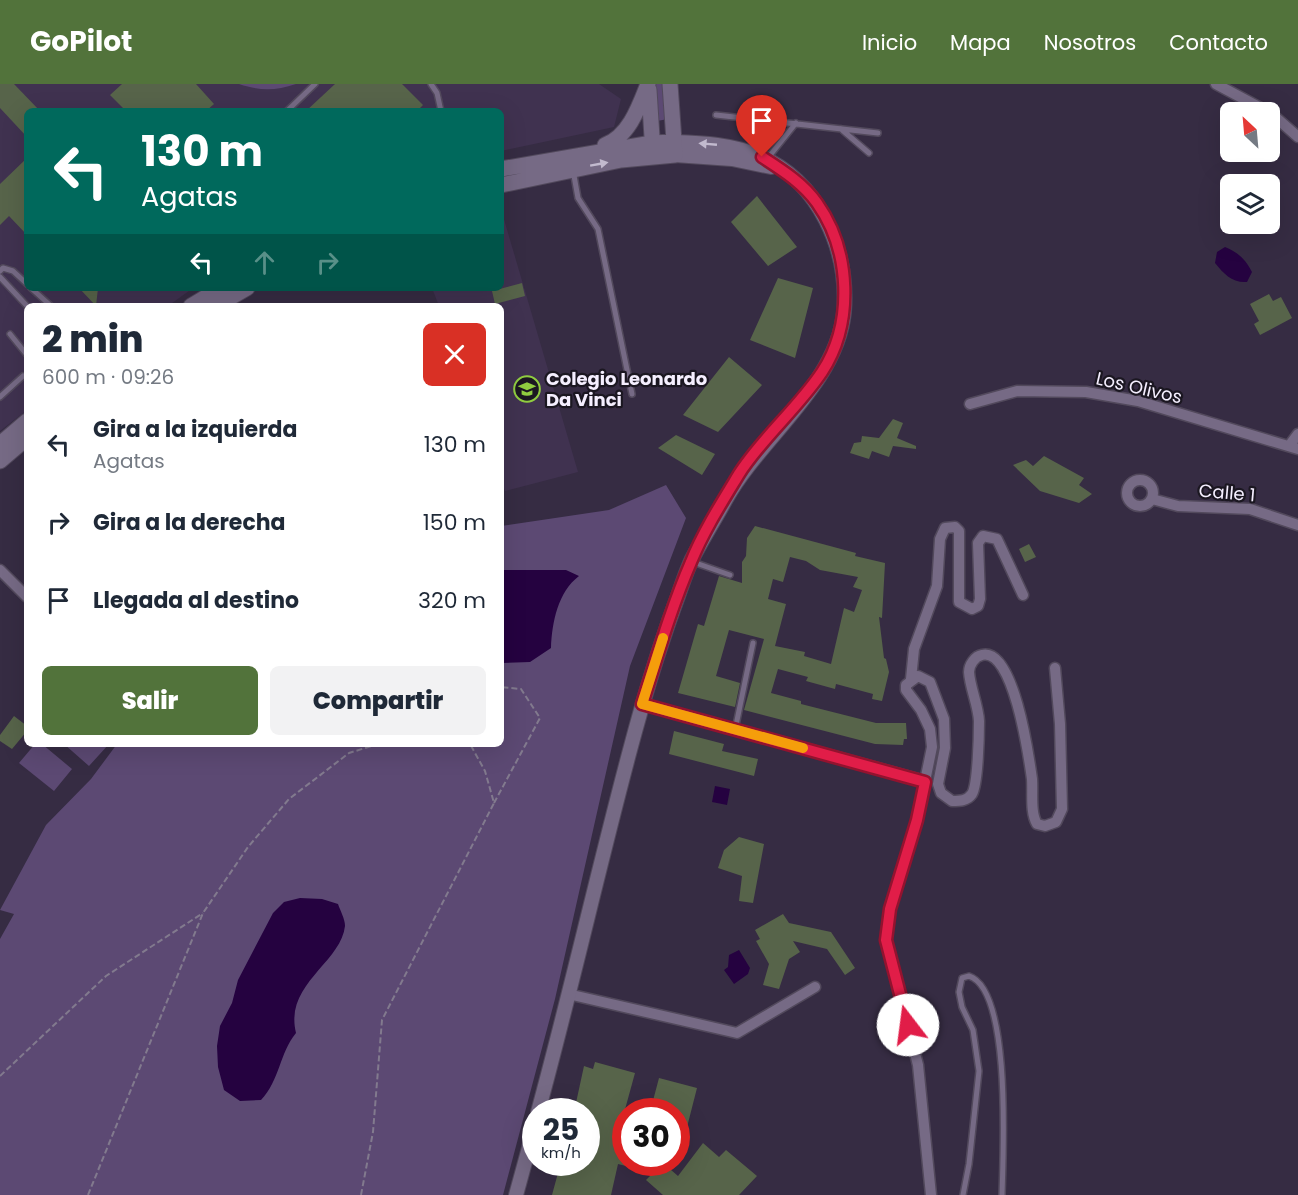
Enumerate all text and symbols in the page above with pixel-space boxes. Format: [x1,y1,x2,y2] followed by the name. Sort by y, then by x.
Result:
[30,22,132,61] text: GoPilot
[862,28,917,57] text: Inicio
[950,28,1011,57] text: Mapa
[1044,28,1136,57] text: Nosotros
[1169,28,1268,57] text: Contacto
[736,95,787,157] pin
[1220,102,1280,162] north arrow
[1220,102,1280,234] map controls
[745,104,778,137] icon: arrive
[141,122,263,181] text: 130 m
[42,132,120,210] icon: left
[699,139,718,149] one-way arrow
[590,159,609,168] one-way arrow
[1220,174,1280,234] button: layers
[141,178,238,215] text: Agatas
[185,246,218,279] icon: left
[248,246,281,279] icon: ahead
[311,246,344,279] icon: right
[42,314,144,365] text: 2 min
[423,323,486,386] button: close
[42,363,174,391] text: 600 m · 09:26
[1094,365,1185,410] street label: Los Olivos
[546,366,707,412] place label: Colegio Leonardo Da Vinci
[512,374,542,404] school or university icon: Colegio Leonardo Da Vinci
[93,414,297,445] text: Gira a la izquierda
[42,428,75,461] icon: left
[424,429,486,460] text: 130 m
[93,447,165,475] text: Agatas
[1198,478,1256,507] street label: Calle 1
[42,506,75,539] icon: right
[93,507,286,538] text: Gira a la derecha
[423,507,486,538] text: 150 m
[42,584,75,617] icon: arrive
[93,585,299,616] text: Llegada al destino
[418,585,486,616] text: 320 m
[42,666,258,735] button: Salir
[270,666,486,735] button: Compartir
[876,993,940,1057] position arrow
[612,1098,690,1176] speed limit sign: 30
[543,1108,579,1151] text: 25
[541,1142,581,1163] text: km/h

